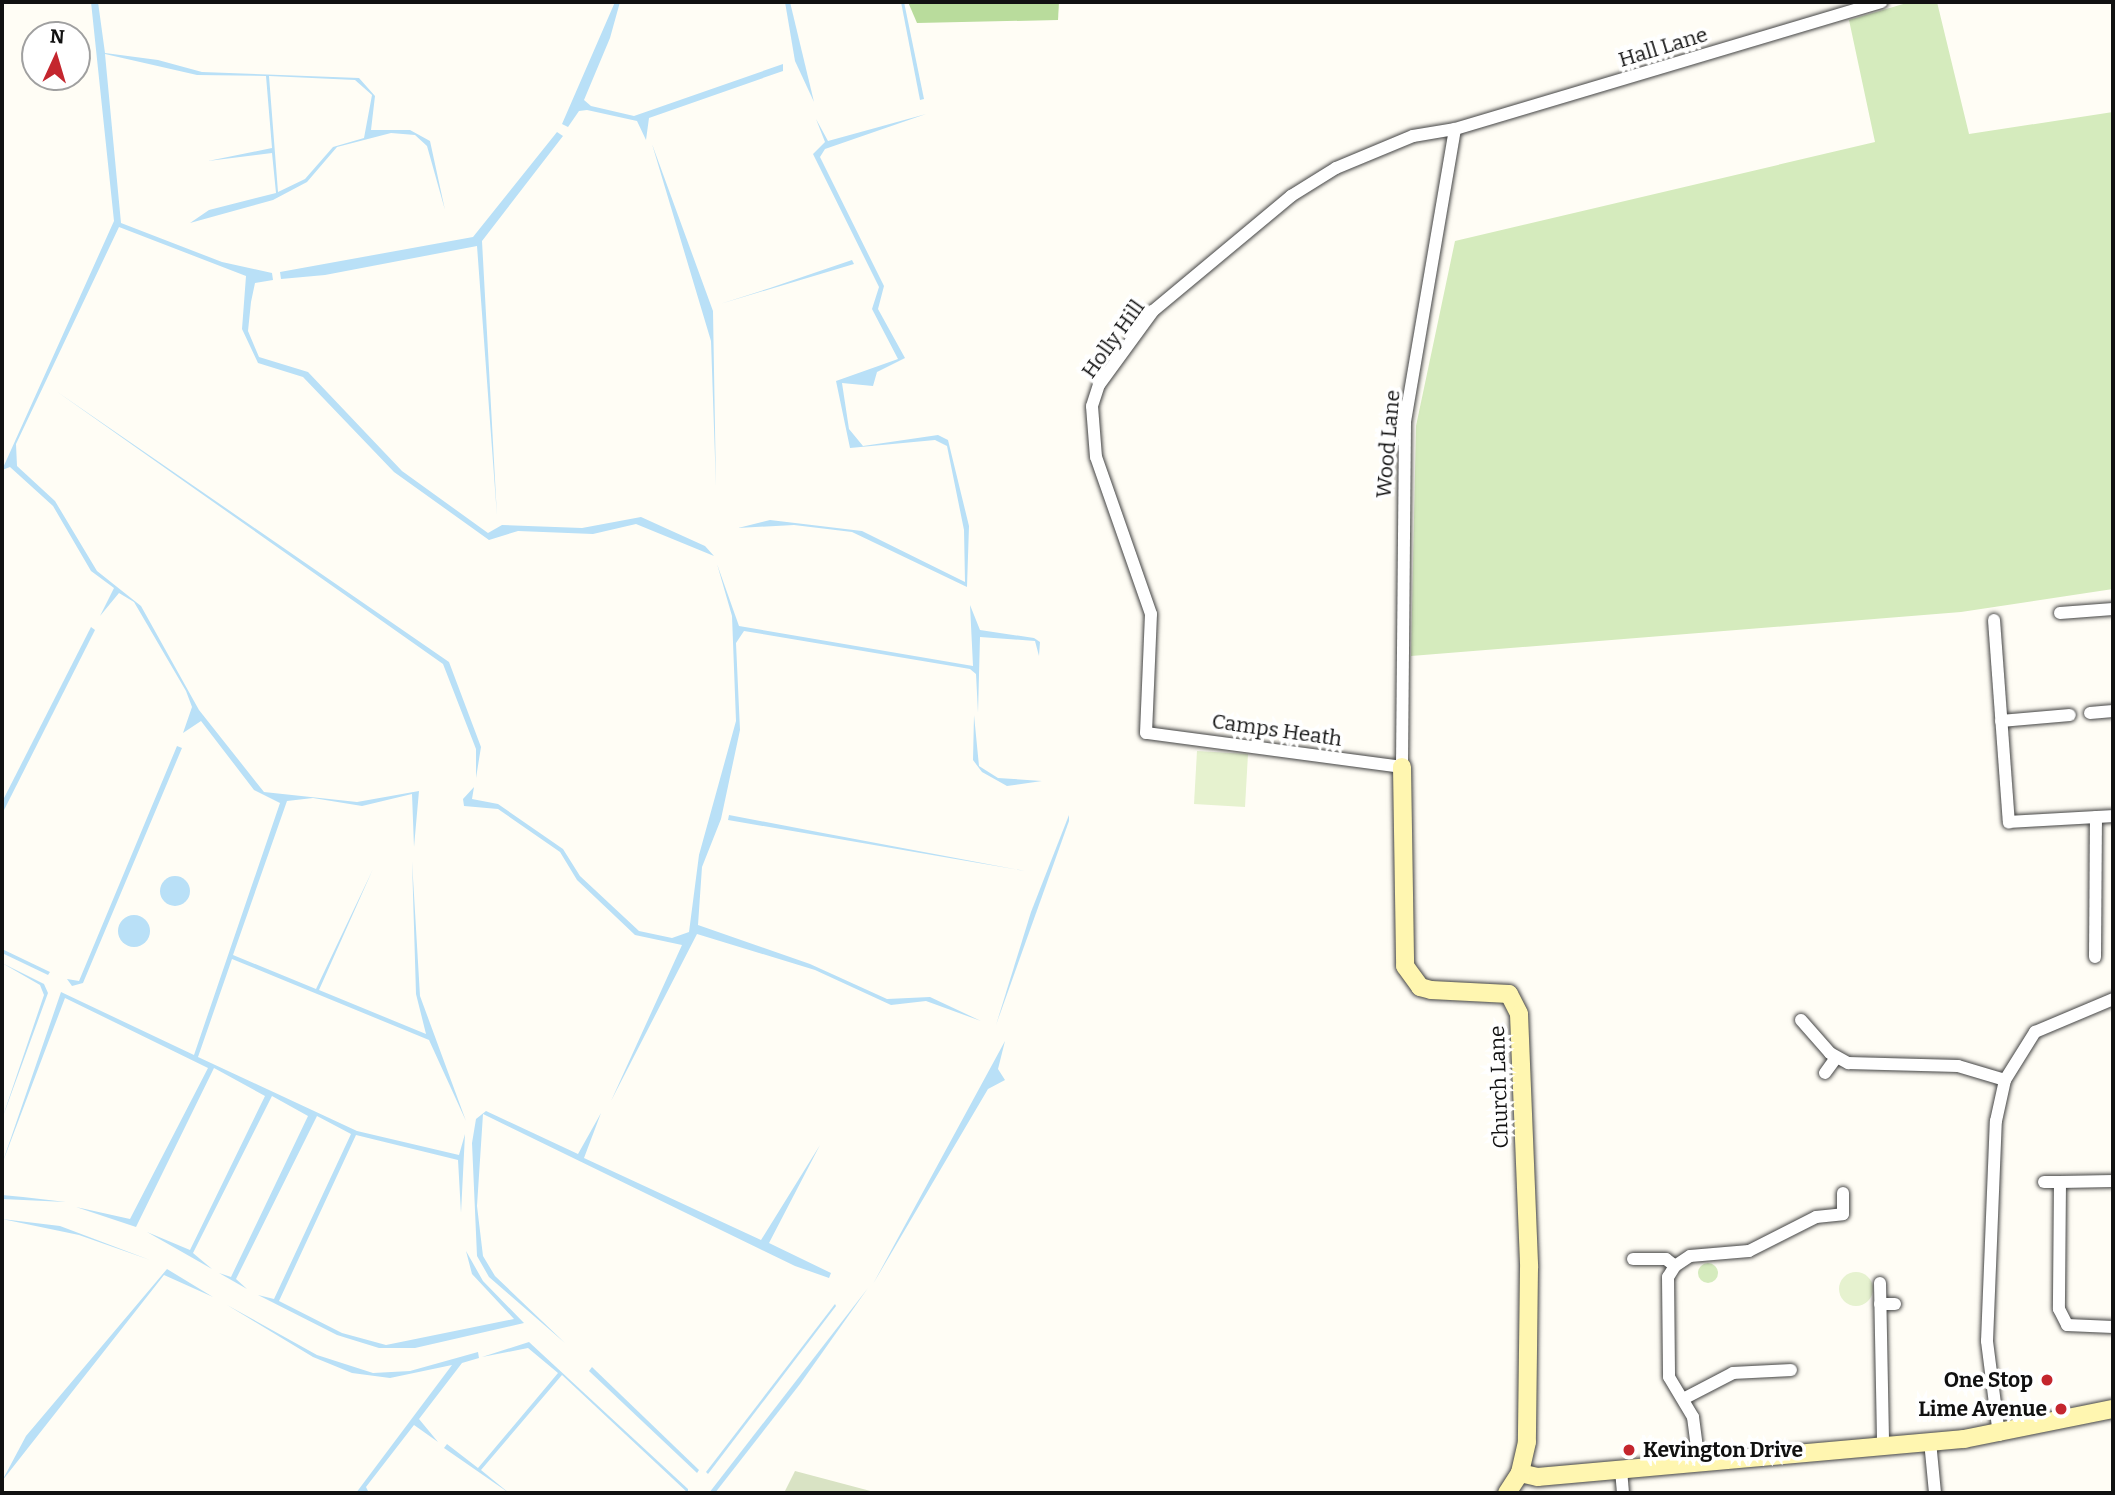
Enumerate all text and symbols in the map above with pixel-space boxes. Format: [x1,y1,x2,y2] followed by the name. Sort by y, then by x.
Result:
[21,21,91,91] north arrow
[1615,22,1711,72] street label: Hall Lane
[49,25,65,49] text: N
[1076,295,1150,383] street label: Holly Hill
[1371,389,1405,499] street label: Wood Lane
[1210,708,1344,752] street label: Camps Heath
[1484,1025,1514,1149] street label: Church Lane
[1944,1367,2033,1393] place label: One Stop
[2039,1372,2055,1388] marker: One Stop
[1918,1396,2047,1422] place label: Lime Avenue
[2053,1401,2069,1417] marker: Lime Avenue
[1643,1437,1803,1463] place label: Kevington Drive
[1621,1442,1637,1458] marker: Kevington Drive

